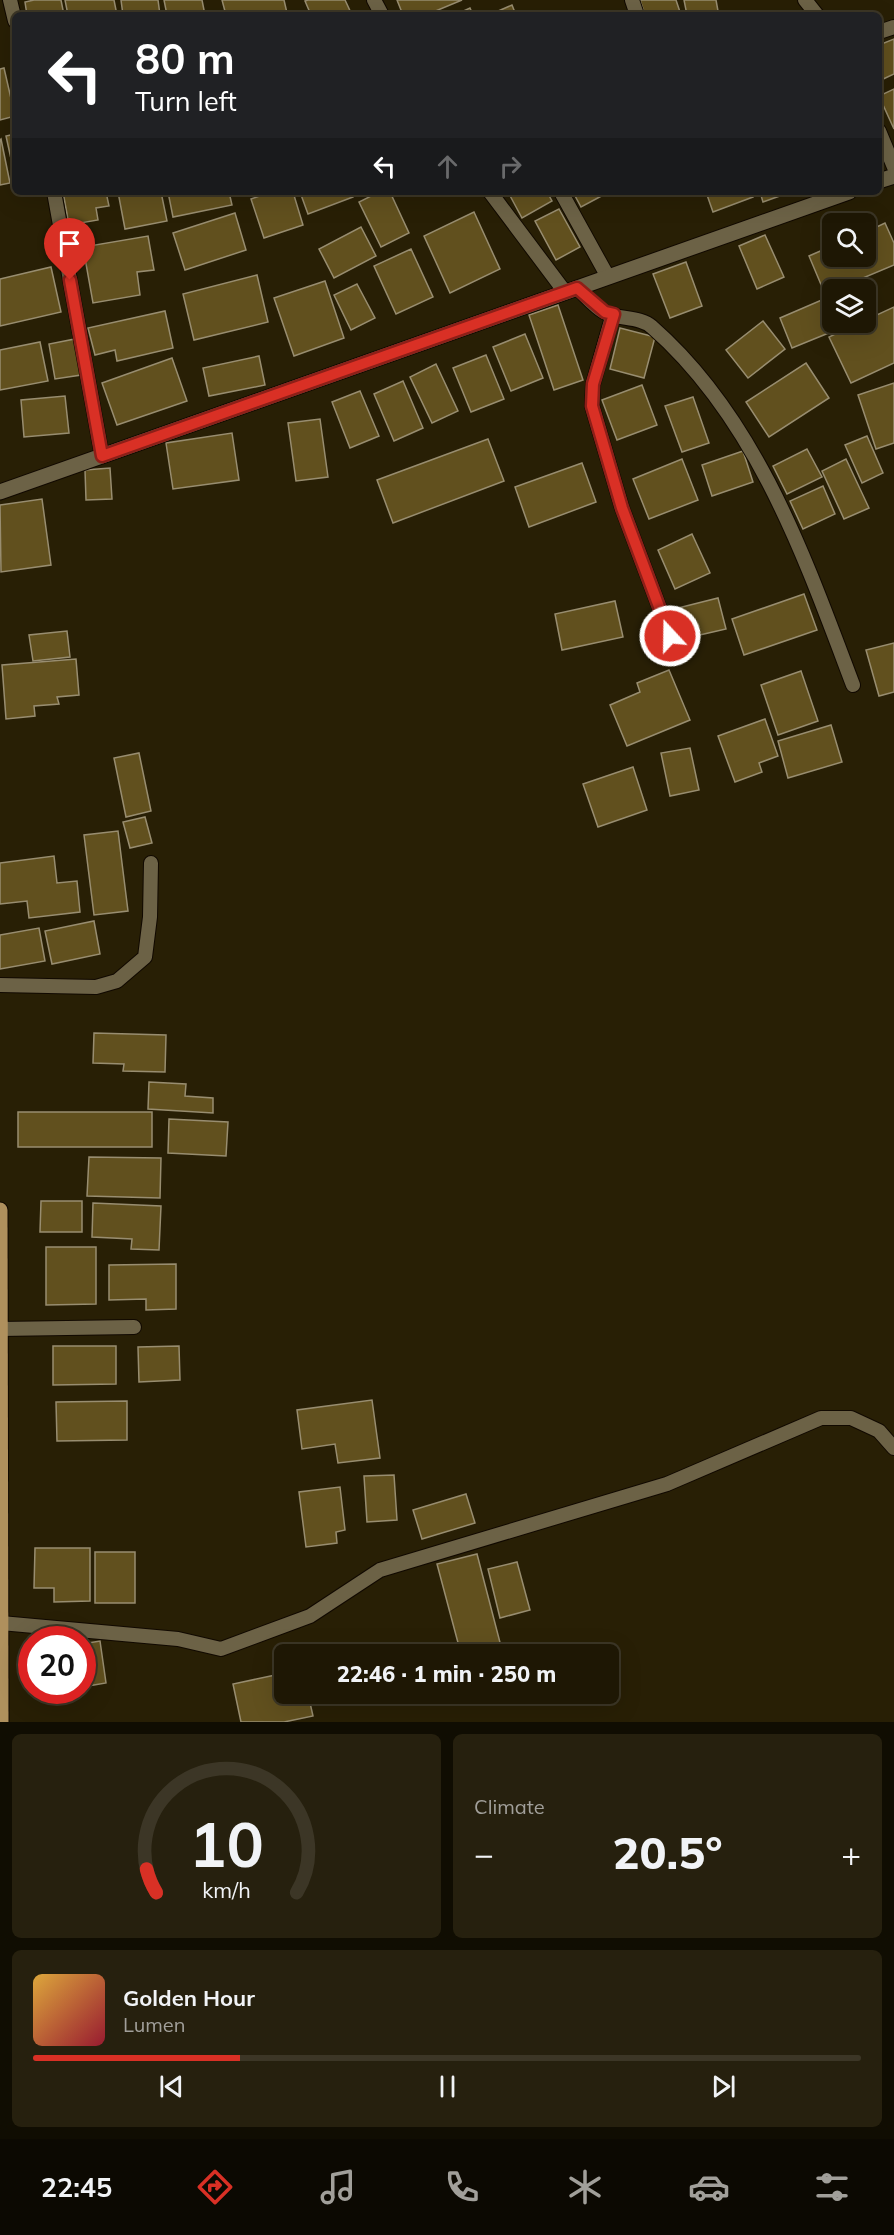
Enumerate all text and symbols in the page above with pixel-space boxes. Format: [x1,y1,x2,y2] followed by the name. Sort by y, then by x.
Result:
[135,32,235,85] text: 80 m
[36,36,114,114] icon: left
[135,84,237,118] text: Turn left
[368,150,401,183] icon: left
[431,150,464,183] icon: ahead
[494,150,527,183] icon: right
[822,213,876,333] map controls
[822,213,876,267] button: search
[44,218,95,280] pin
[53,227,86,260] icon: arrive
[822,279,876,333] button: layers
[638,604,702,668] position arrow
[18,1626,96,1704] speed limit sign: 20
[337,1660,556,1688] text: 22:46 · 1 min · 250 m
[474,1794,545,1819] text: Climate
[189,1804,264,1883] text: 10
[613,1824,722,1880] text: 20.5°
[474,1833,494,1874] text: −
[841,1833,861,1874] text: +
[202,1876,251,1903] text: km/h
[123,1984,255,2012] text: Golden Hour
[123,2012,185,2037] text: Lumen
[155,2070,188,2103] icon: previous
[431,2070,464,2103] icon: pause
[707,2070,740,2103] icon: next
[194,2166,236,2208] icon: directions
[317,2166,359,2208] icon: music
[441,2166,483,2208] icon: phone
[564,2166,606,2208] icon: climate
[688,2166,730,2208] icon: car
[811,2166,853,2208] icon: filters
[41,2170,112,2204] text: 22:45

